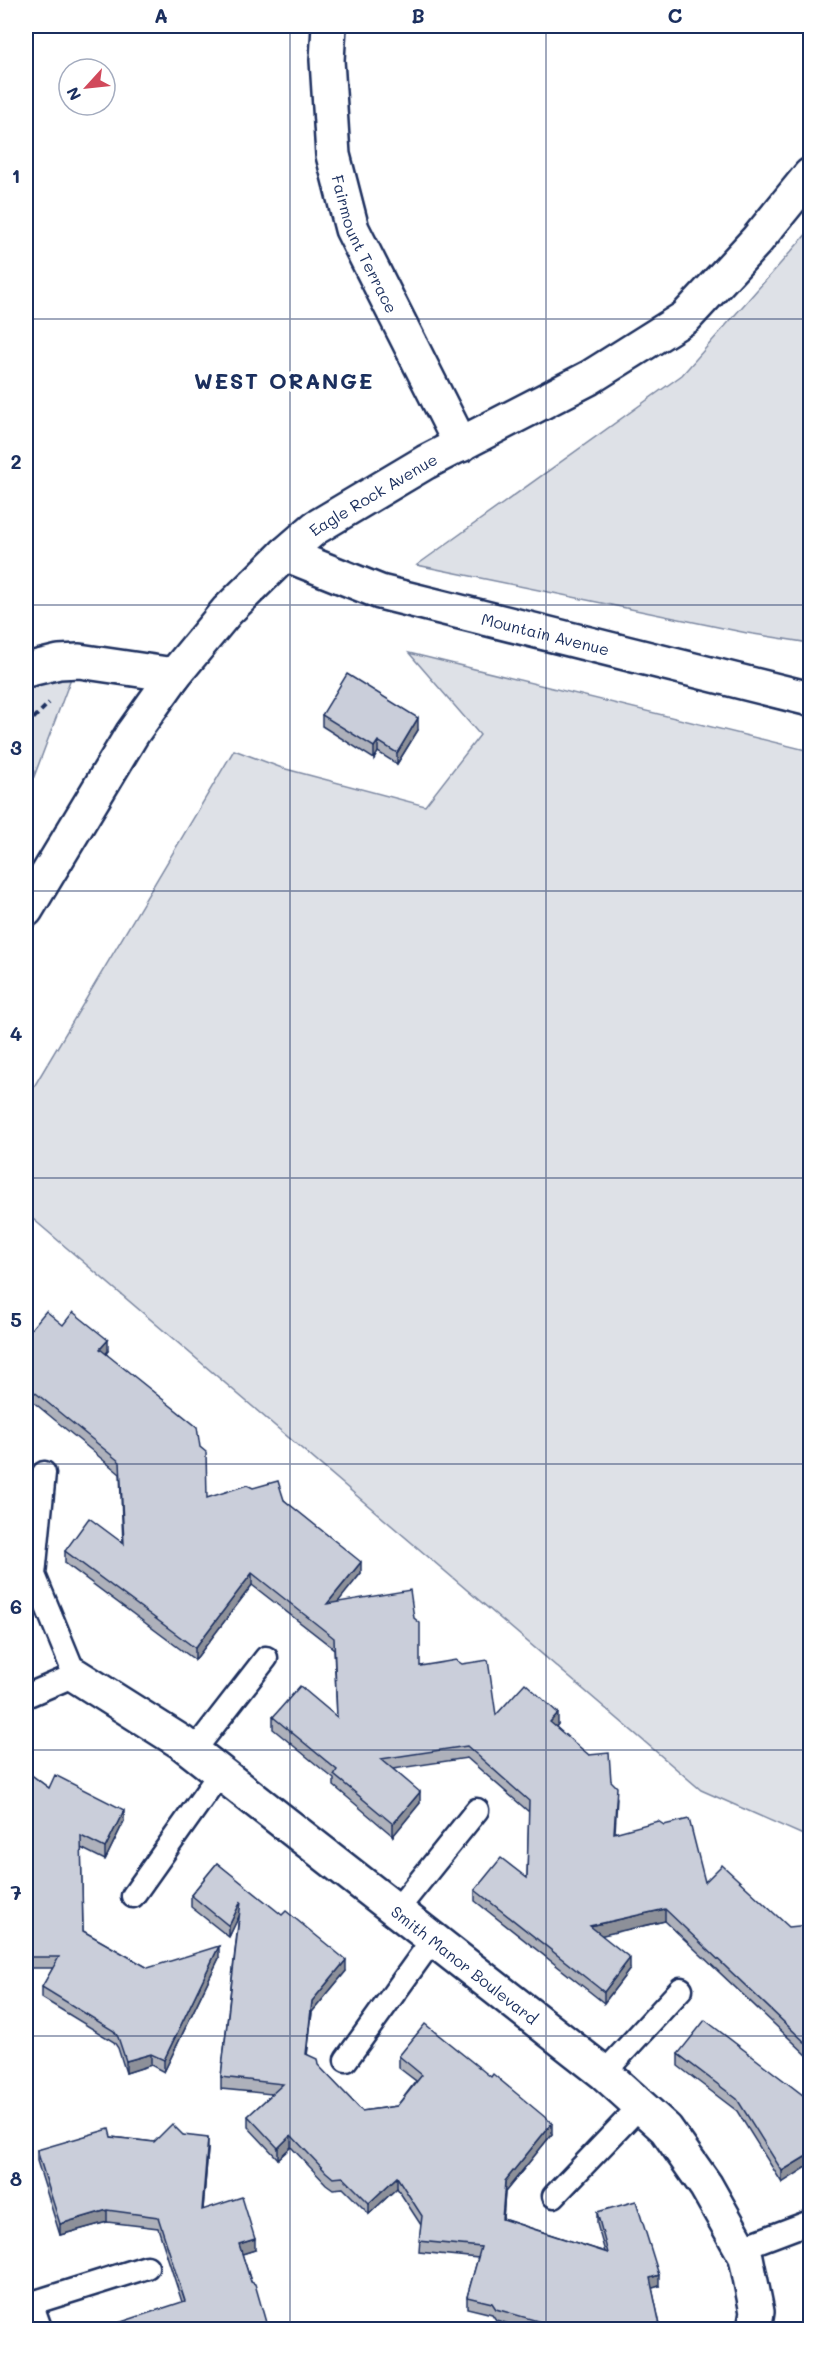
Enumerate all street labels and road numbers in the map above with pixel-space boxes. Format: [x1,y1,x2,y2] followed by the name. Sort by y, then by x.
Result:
[328,172,403,316] street label: Fairmount Terrace
[304,448,440,540] street label: Eagle Rock Avenue
[479,607,612,659] street label: Mountain Avenue
[387,1900,543,2028] street label: Smith Manor Boulevard

